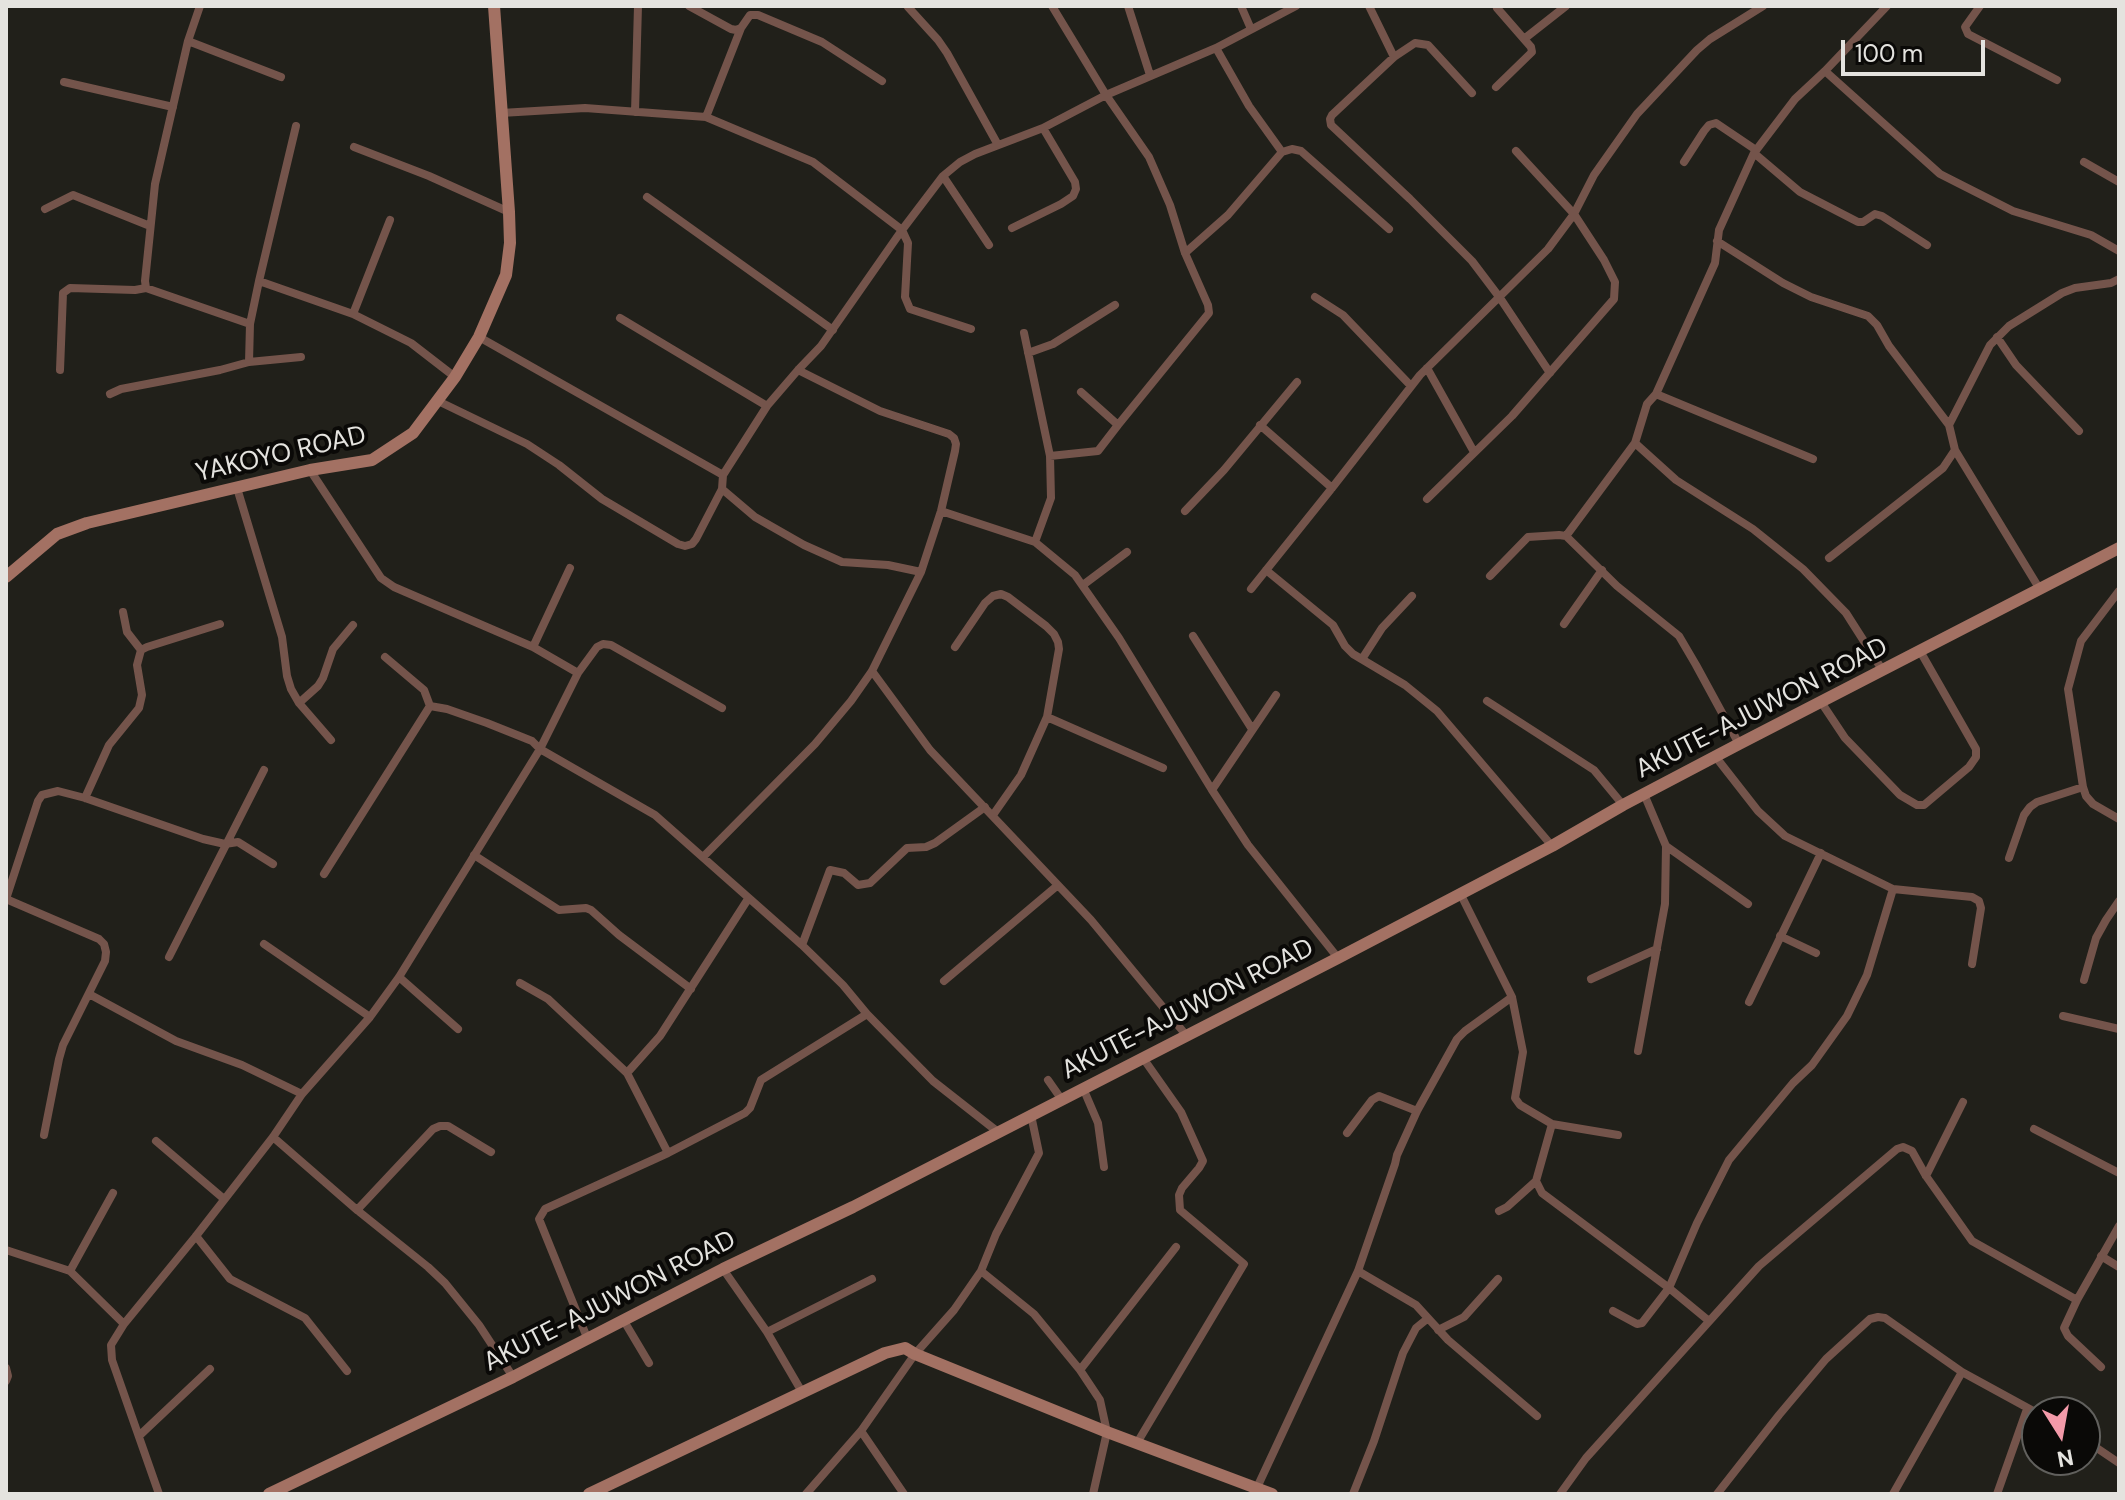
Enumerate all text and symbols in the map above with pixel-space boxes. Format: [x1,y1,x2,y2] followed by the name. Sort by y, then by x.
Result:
[1845,24,1989,74] scale bar
[1855,38,1923,69] text: 100 m
[193,420,369,490] street label: YAKOYO ROAD
[1631,632,1893,786] street label: AKUTE-AJUWON ROAD
[1057,933,1319,1087] street label: AKUTE-AJUWON ROAD
[479,1225,741,1379] street label: AKUTE-AJUWON ROAD
[2021,1396,2101,1476] north arrow
[2055,1442,2076,1474] text: N

